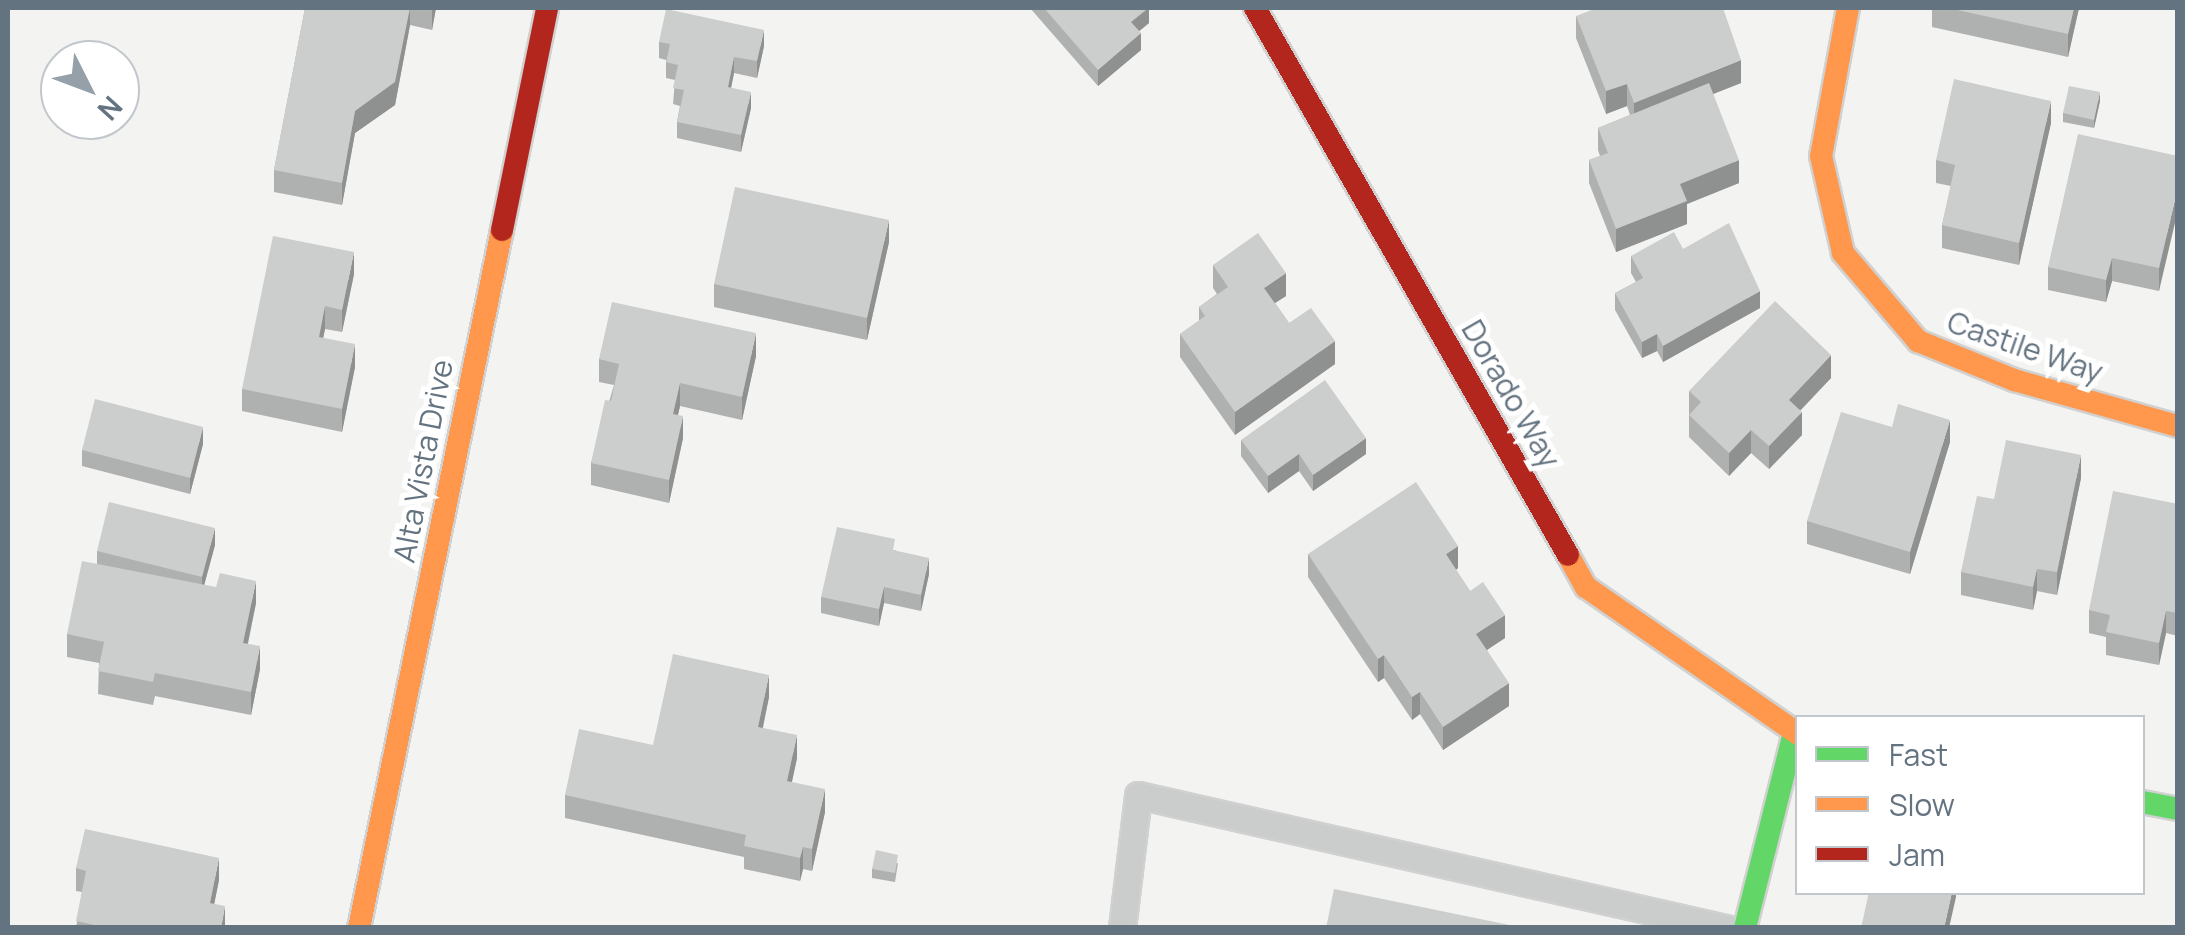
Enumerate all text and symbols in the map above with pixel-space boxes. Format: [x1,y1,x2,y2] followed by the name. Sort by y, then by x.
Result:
[40,40,140,140] north arrow
[90,89,132,129] text: N
[1943,304,2107,390] street label: Castile Way
[1454,314,1568,474] street label: Dorado Way
[386,357,460,565] street label: Alta Vista Drive
[1795,715,2145,895] legend
[1889,734,1948,775] text: Fast
[1889,784,1955,825] text: Slow
[1889,834,1945,875] text: Jam

